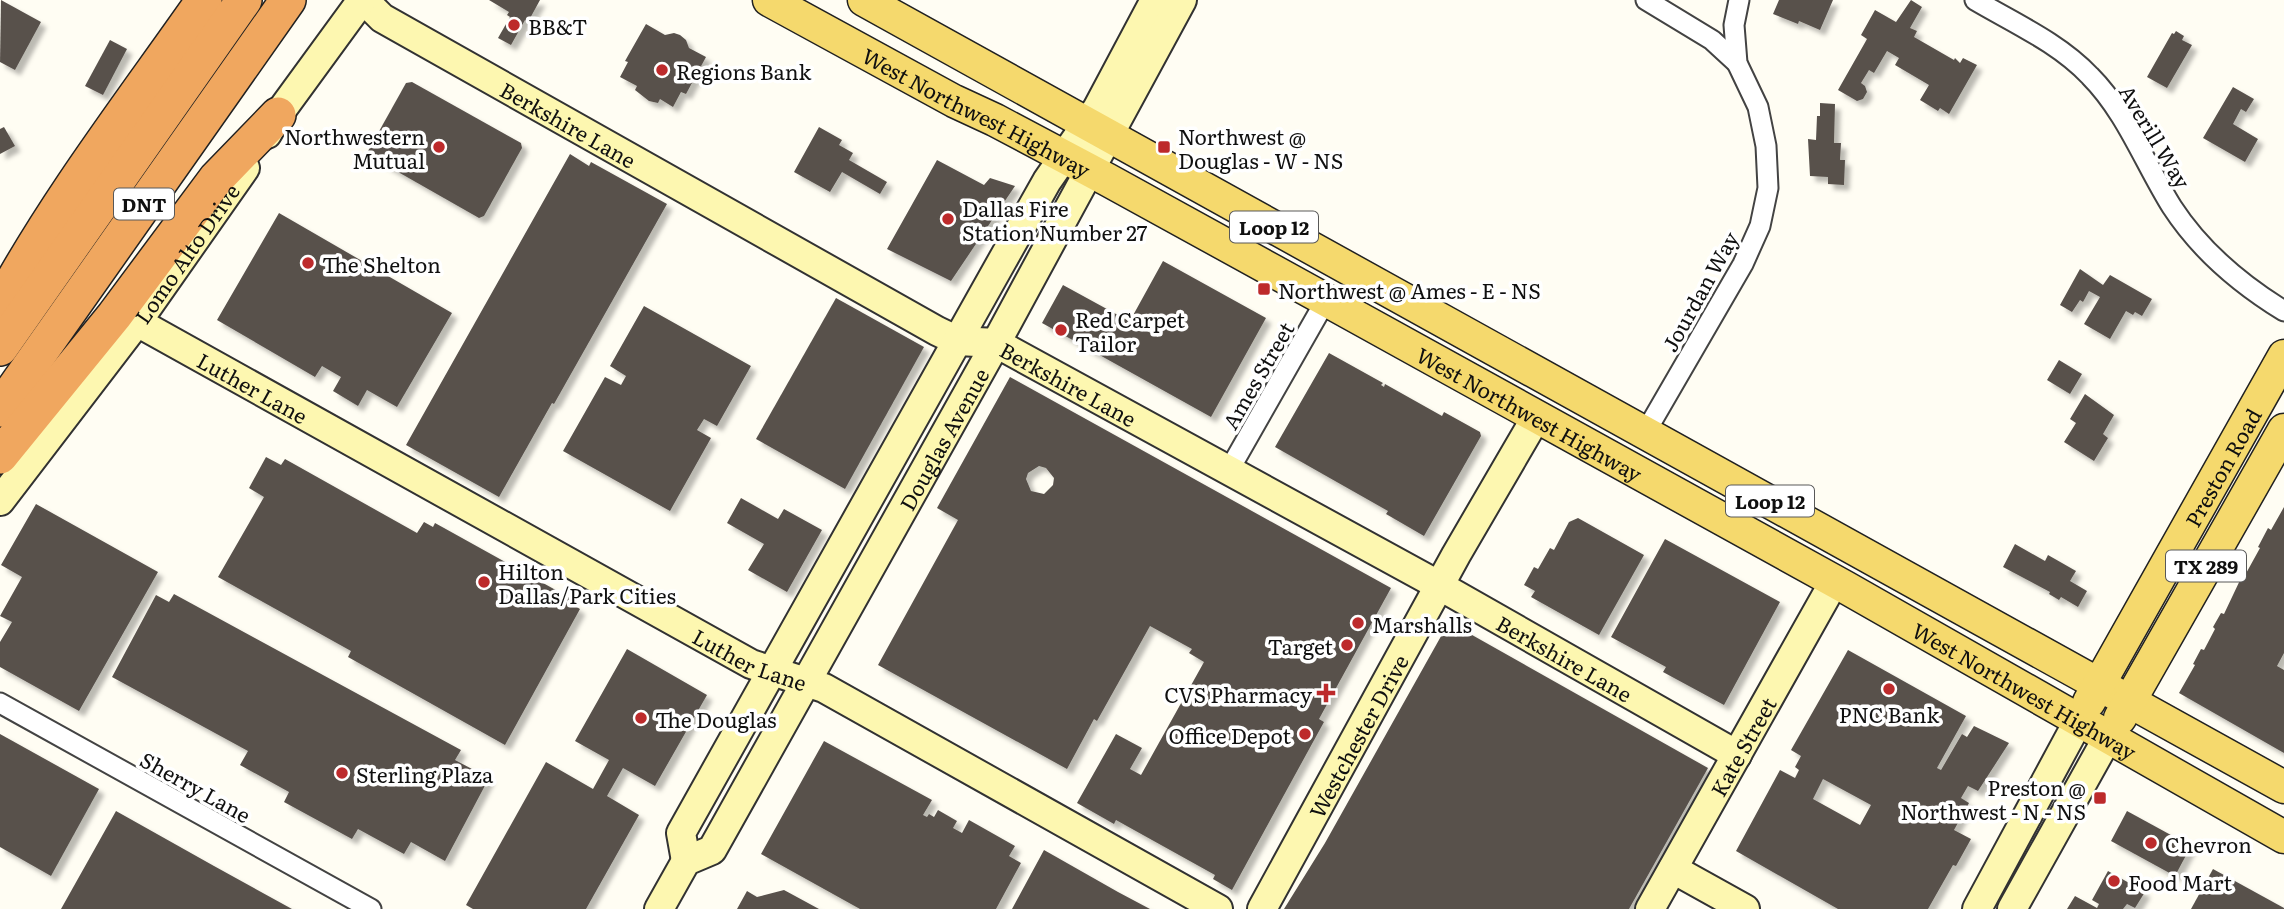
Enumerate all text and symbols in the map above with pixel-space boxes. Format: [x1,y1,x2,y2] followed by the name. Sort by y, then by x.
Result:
[528,10,588,41] place label: BB&T
[506,17,522,33] marker: BB&T
[857,39,1097,184] street label: West Northwest Highway
[676,55,812,86] place label: Regions Bank
[654,62,670,78] marker: Regions Bank
[495,73,642,174] street label: Berkshire Lane
[2113,78,2200,195] street label: Averill Way
[284,120,425,175] place label: Northwestern Mutual
[1178,120,1343,175] place label: Northwest @ Douglas - W - NS
[431,139,447,155] marker: Northwestern Mutual
[1156,139,1172,155] marker: Northwest @ Douglas - W - NS
[126,176,246,329] street label: Lomo Alto Drive
[114,188,174,220] road number: DNT
[962,192,1148,247] place label: Dallas Fire Station Number 27
[940,211,956,227] marker: Dallas Fire Station Number 27
[1230,212,1318,243] road number: Loop 12
[1653,225,1745,357] street label: Jourdan Way
[322,248,441,279] place label: The Shelton
[300,255,316,271] marker: The Shelton
[1278,274,1541,305] place label: Northwest @ Ames - E - NS
[1256,281,1272,297] marker: Northwest @ Ames - E - NS
[1075,303,1186,358] place label: Red Carpet Tailor
[1214,315,1301,435] street label: Ames Street
[1053,322,1069,338] marker: Red Carpet Tailor
[995,333,1143,433] street label: Berkshire Lane
[1412,338,1649,488] street label: West Northwest Highway
[192,343,314,430] street label: Luther Lane
[890,362,995,515] street label: Douglas Avenue
[2176,402,2268,532] street label: Preston Road
[1726,486,1814,516] road number: Loop 12
[2166,551,2246,582] road number: TX 289
[498,555,676,610] place label: Hilton Dallas/Park Cities
[476,574,492,590] marker: Hilton Dallas/Park Cities
[1492,606,1639,708] street label: Berkshire Lane
[1372,608,1472,639] place label: Marshalls
[1907,613,2144,766] street label: West Northwest Highway
[1350,615,1366,631] marker: Marshalls
[688,619,811,697] street label: Luther Lane
[1268,630,1334,661] place label: Target
[1339,637,1355,653] marker: Target
[1300,648,1414,823] street label: Westchester Drive
[1164,678,1313,709] place label: CVS Pharmacy
[1881,681,1897,697] marker: PNC Bank
[1318,685,1334,701] marker: CVS Pharmacy
[1701,690,1782,802] street label: Kate Street
[1839,698,1939,729] place label: PNC Bank
[655,703,777,734] place label: The Douglas
[633,710,649,726] marker: The Douglas
[1168,719,1292,750] place label: Office Depot
[1297,726,1313,742] marker: Office Depot
[135,743,257,829] street label: Sherry Lane
[356,758,494,789] place label: Sterling Plaza
[334,765,350,781] marker: Sterling Plaza
[1900,771,2086,826] place label: Preston @ Northwest - N - NS
[2092,790,2108,806] marker: Preston @ Northwest - N - NS
[2165,828,2252,859] place label: Chevron
[2143,835,2159,851] marker: Chevron
[2128,866,2232,897] place label: Food Mart
[2106,873,2122,889] marker: Food Mart

